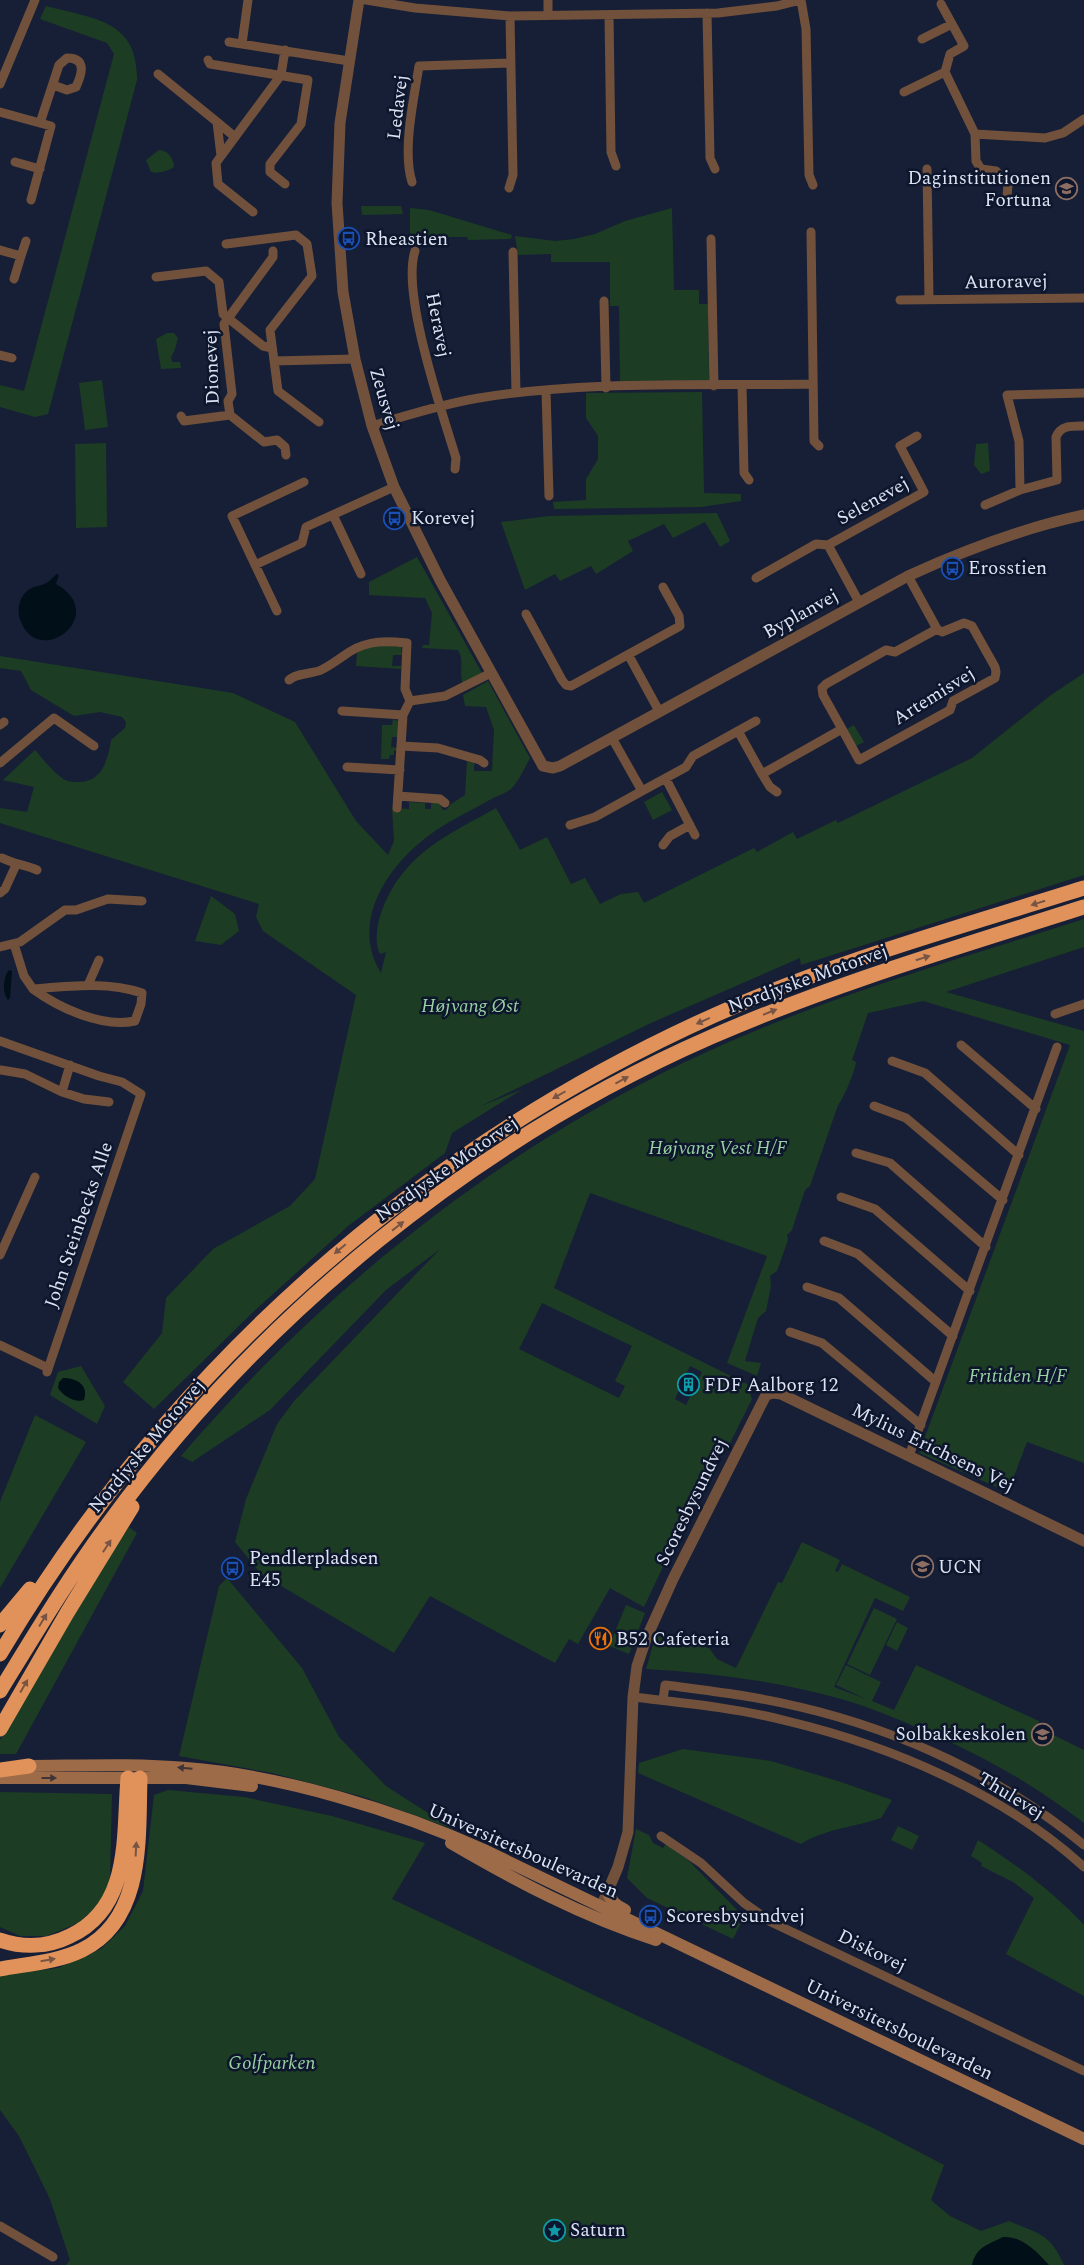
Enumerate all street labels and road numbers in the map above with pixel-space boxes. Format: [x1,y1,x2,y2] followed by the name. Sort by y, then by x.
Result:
[380,73,416,141] street label: Ledavej
[964,267,1048,297] street label: Auroravej
[417,290,459,360] street label: Heravej
[196,329,228,405] street label: Dionevej
[361,364,407,434] street label: Zeusvej
[831,469,915,533] street label: Selenevej
[758,581,844,647] street label: Byplanvej
[887,659,981,733] street label: Artemisvej
[724,937,892,1021] street label: Nordjyske Motorvej
[370,1109,524,1229] street label: Nordjyske Motorvej
[37,1138,121,1312] street label: John Steinbecks Alle
[82,1372,212,1520] street label: Nordjyske Motorvej
[847,1396,1019,1500] street label: Mylius Erichsens Vej
[648,1433,736,1571] street label: Scoresbysundvej
[972,1765,1050,1827] street label: Thulevej
[423,1796,623,1906] street label: Universitetsboulevarden
[833,1922,911,1980] street label: Diskovej
[800,1972,998,2088] street label: Universitetsboulevarden

